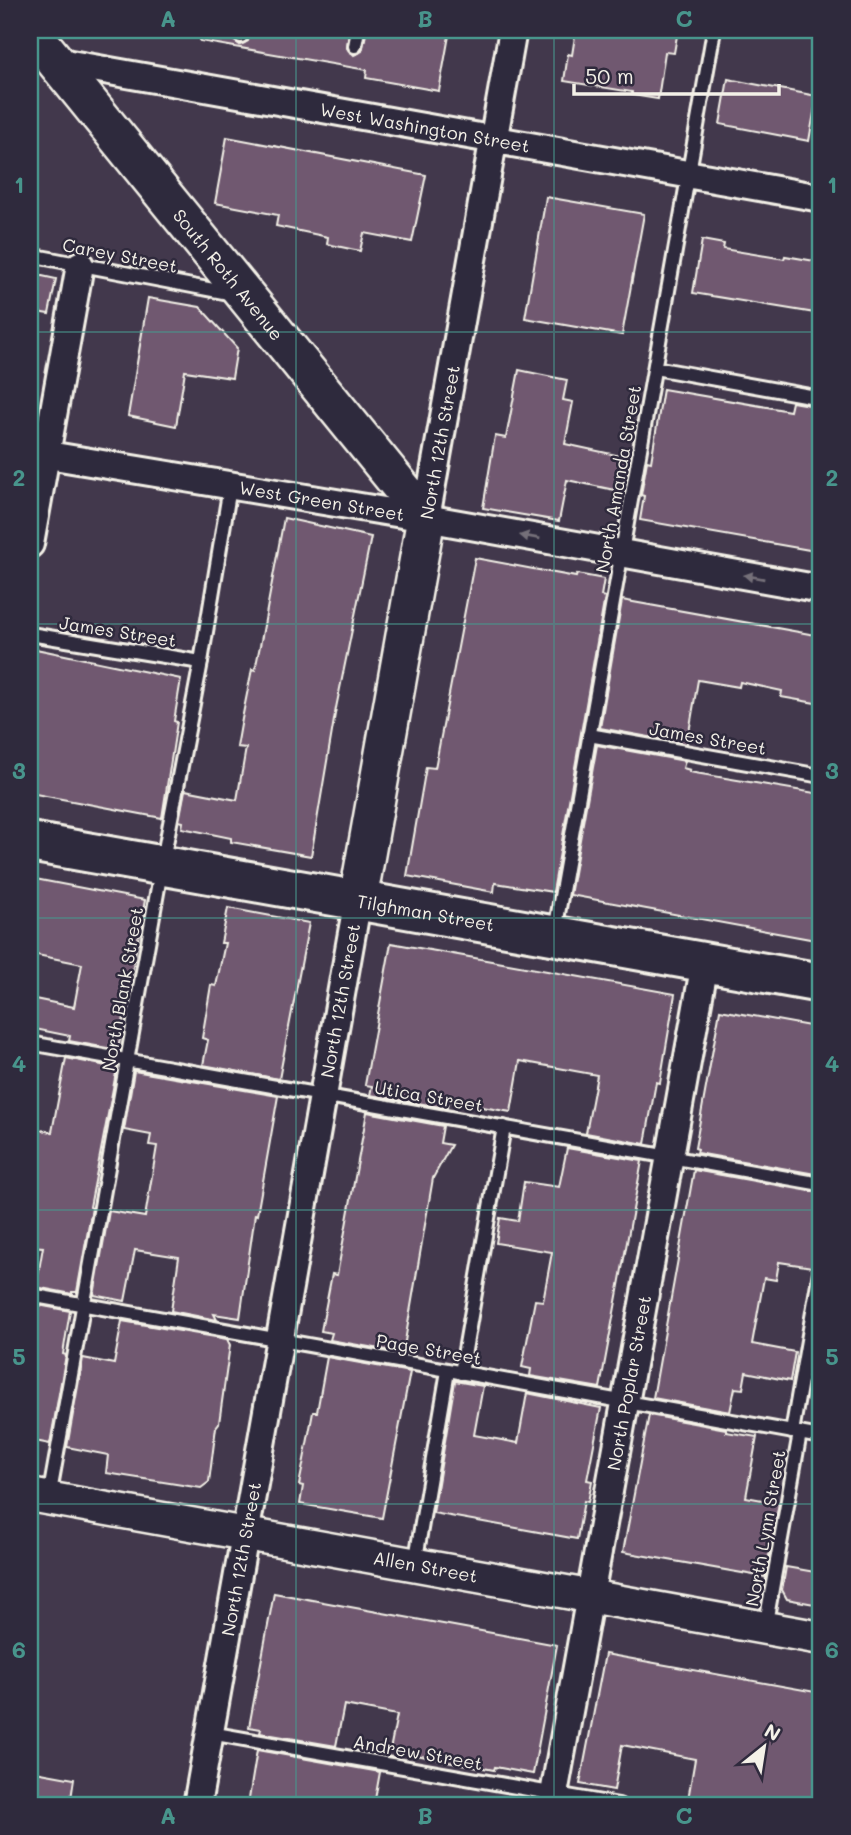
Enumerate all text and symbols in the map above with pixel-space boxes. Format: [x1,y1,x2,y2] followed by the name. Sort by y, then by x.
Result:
[160,3,176,33] text: A
[417,3,433,33] text: B
[675,3,693,33] text: C
[574,52,779,96] scale bar
[585,62,634,89] text: 50 m
[318,97,532,158] street label: West Washington Street
[14,169,24,199] text: 1
[827,169,837,199] text: 1
[168,204,289,345] street label: South Roth Avenue
[60,232,180,278] street label: Carey Street
[414,363,465,521] street label: North 12th Street
[590,383,646,575] street label: North Amanda Street
[13,462,25,492] text: 2
[826,462,838,492] text: 2
[238,475,406,526] street label: West Green Street
[519,531,541,542] one-way arrow
[743,571,765,582] one-way arrow
[58,610,178,652] street label: James Street
[648,716,768,760] street label: James Street
[12,755,26,785] text: 3
[825,755,839,785] text: 3
[355,889,496,937] street label: Tilghman Street
[96,905,148,1073] street label: North Blank Street
[314,922,365,1080] street label: North 12th Street
[12,1048,26,1078] text: 4
[825,1048,839,1078] text: 4
[373,1075,485,1117] street label: Utica Street
[601,1293,656,1472] street label: North Poplar Street
[374,1328,484,1370] street label: Page Street
[12,1341,26,1371] text: 5
[825,1341,839,1371] text: 5
[739,1448,791,1608] street label: North Lynn Street
[215,1480,266,1638] street label: North 12th Street
[371,1545,480,1588] street label: Allen Street
[12,1634,26,1664] text: 6
[825,1634,839,1664] text: 6
[728,1713,798,1783] north arrow
[760,1717,785,1746] text: N
[351,1729,485,1775] street label: Andrew Street
[160,1800,176,1830] text: A
[417,1800,433,1830] text: B
[675,1800,693,1830] text: C

